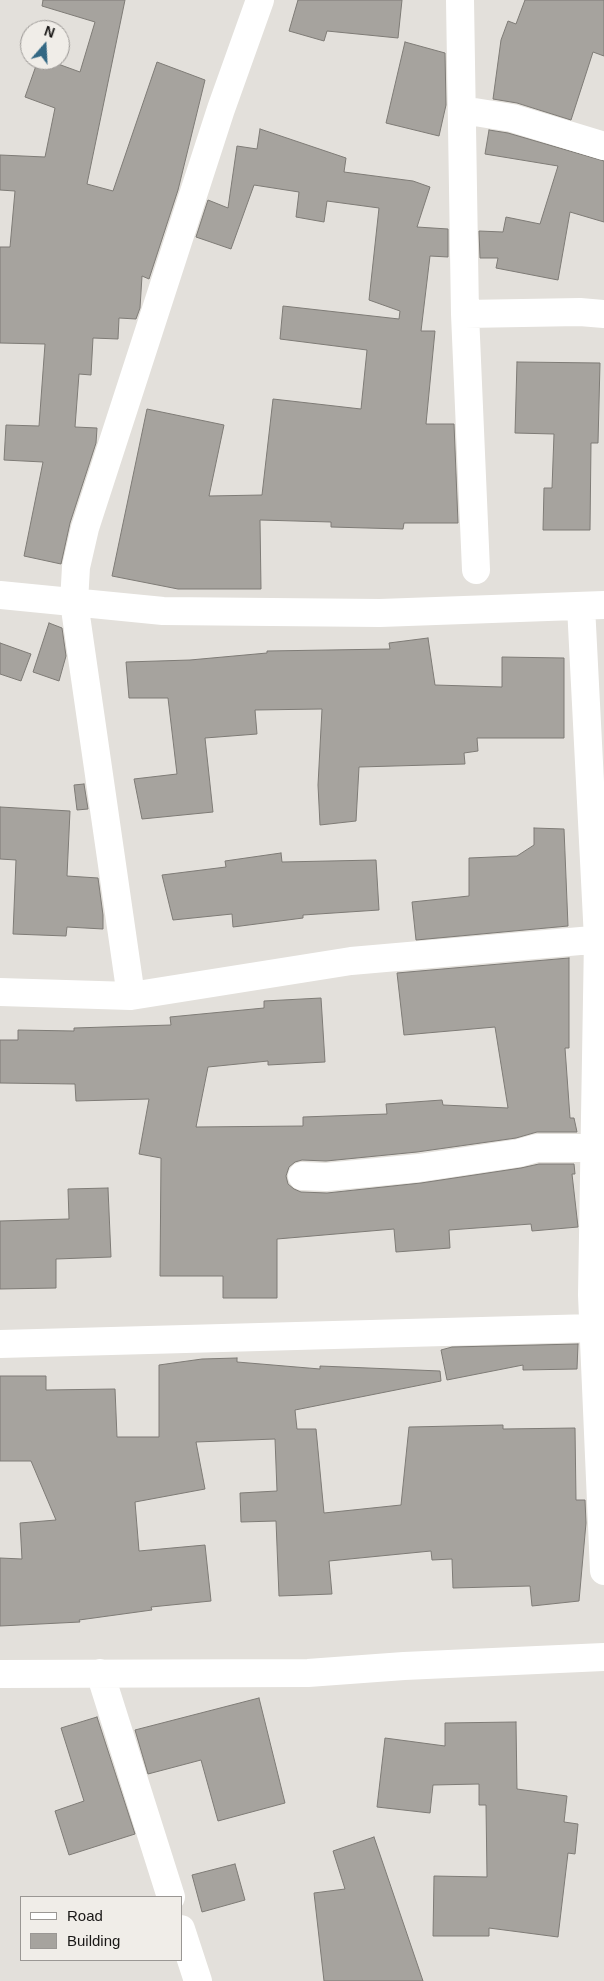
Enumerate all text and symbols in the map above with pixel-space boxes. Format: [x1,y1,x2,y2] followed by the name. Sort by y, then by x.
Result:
[20,20,70,70] north arrow
[42,23,57,41] text: N
[20,1896,182,1961] legend
[67,1907,103,1924] text: Road
[67,1932,120,1949] text: Building

